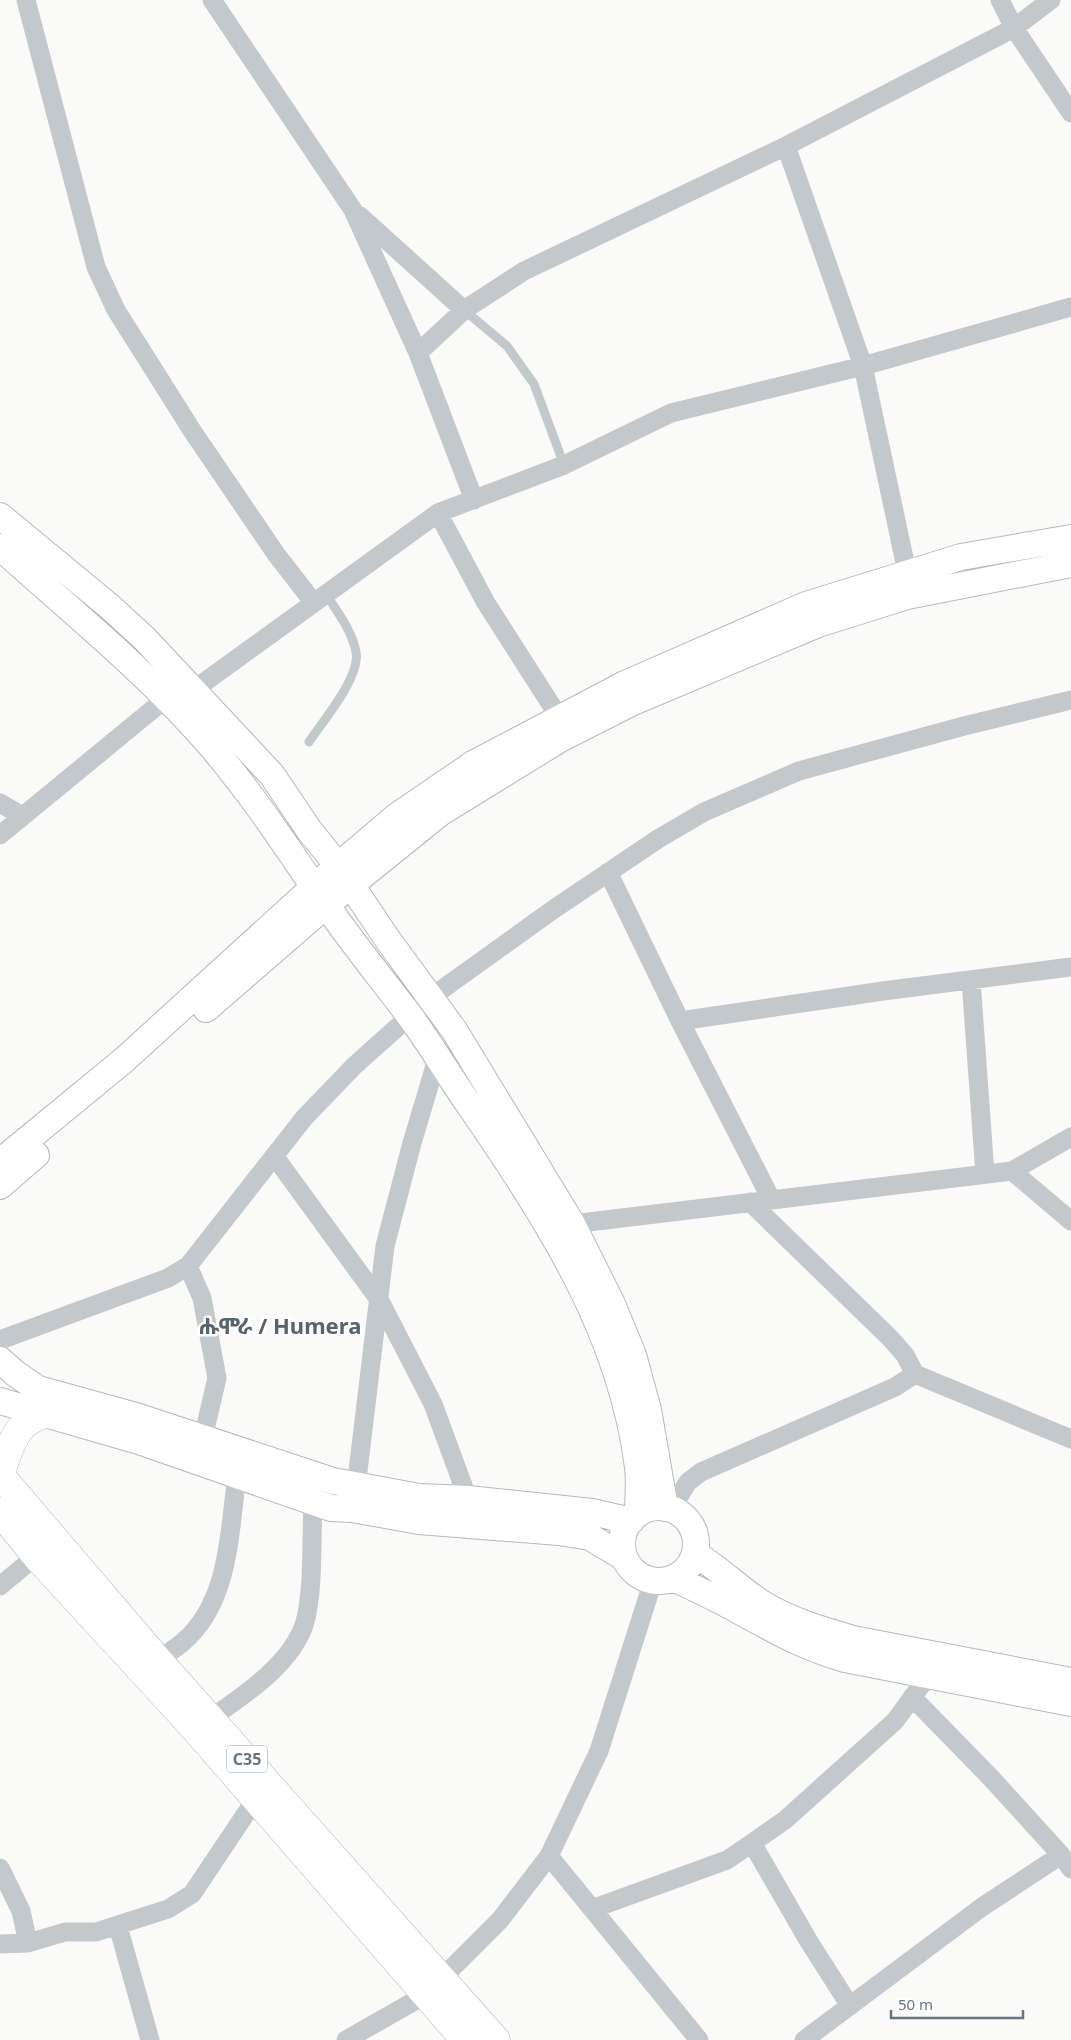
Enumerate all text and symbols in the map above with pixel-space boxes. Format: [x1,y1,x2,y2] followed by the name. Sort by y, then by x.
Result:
[199,1310,361,1340] district label: ሑሞራ / Humera
[227,1746,267,1772] road number: C35
[891,1988,1024,2020] scale bar
[898,1994,933,2014] text: 50 m

